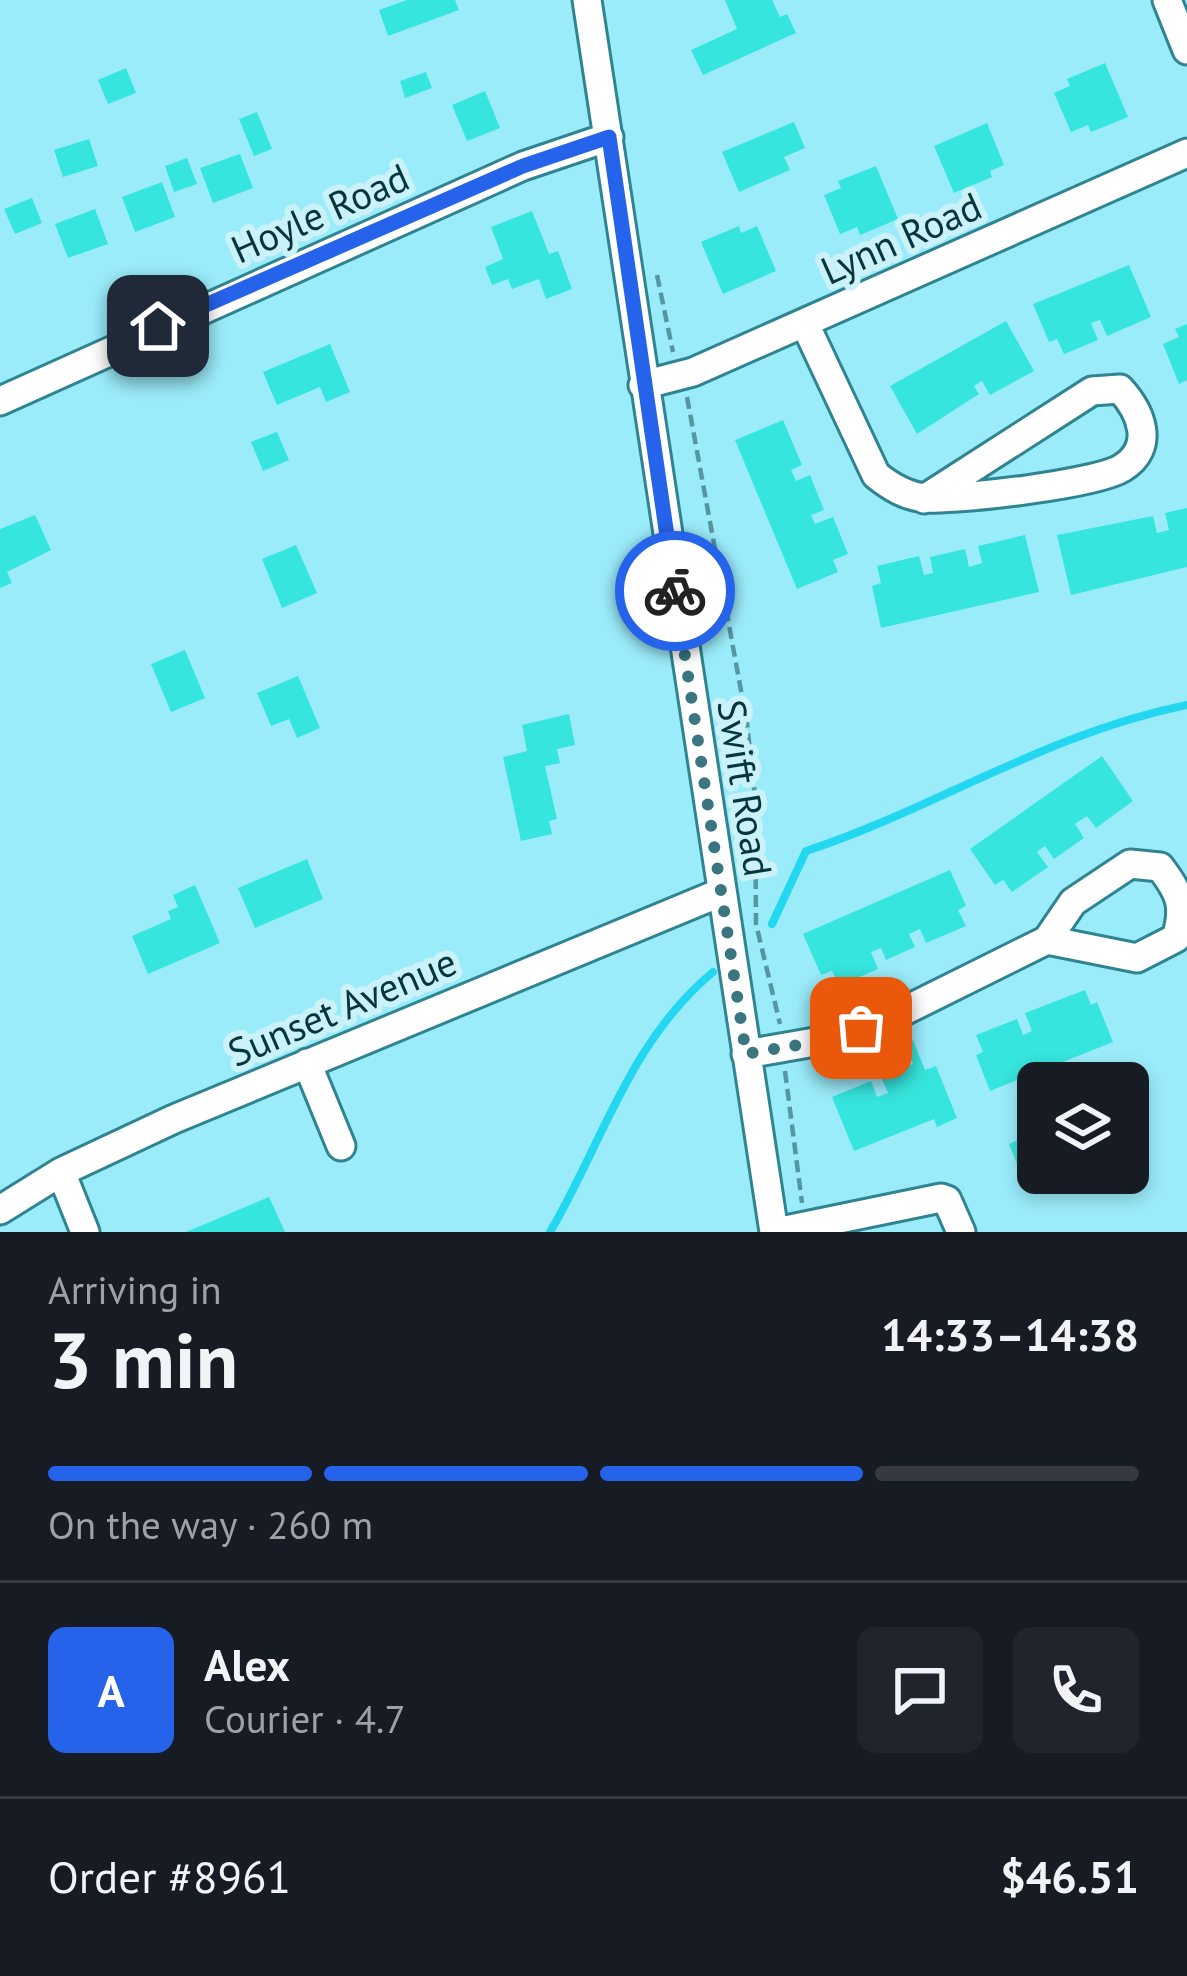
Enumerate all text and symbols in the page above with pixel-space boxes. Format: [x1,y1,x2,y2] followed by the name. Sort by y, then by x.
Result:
[223,151,416,274] street label: Hoyle Road
[813,180,989,295] street label: Lynn Road
[107,275,209,377] pin
[125,293,191,359] icon: home
[615,531,735,651] courier
[642,558,708,624] icon: bike
[706,696,785,880] street label: Swift Road
[220,935,464,1078] street label: Sunset Avenue
[810,977,912,1079] pin
[828,995,894,1061] icon: bag
[1017,1062,1149,1194] map controls
[1017,1062,1149,1194] button: layers
[48,1264,222,1315] text: Arriving in
[881,1305,1139,1363] text: 14:33–14:38
[48,1309,238,1410] text: 3 min
[48,1499,373,1550] text: On the way · 260 m
[857,1627,983,1753] button: chat
[1013,1627,1139,1753] button: phone
[204,1635,290,1693] text: Alex
[97,1661,125,1719] text: A
[204,1693,406,1744] text: Courier · 4.7
[48,1847,291,1905] text: Order #8961
[1000,1847,1139,1905] text: $46.51

